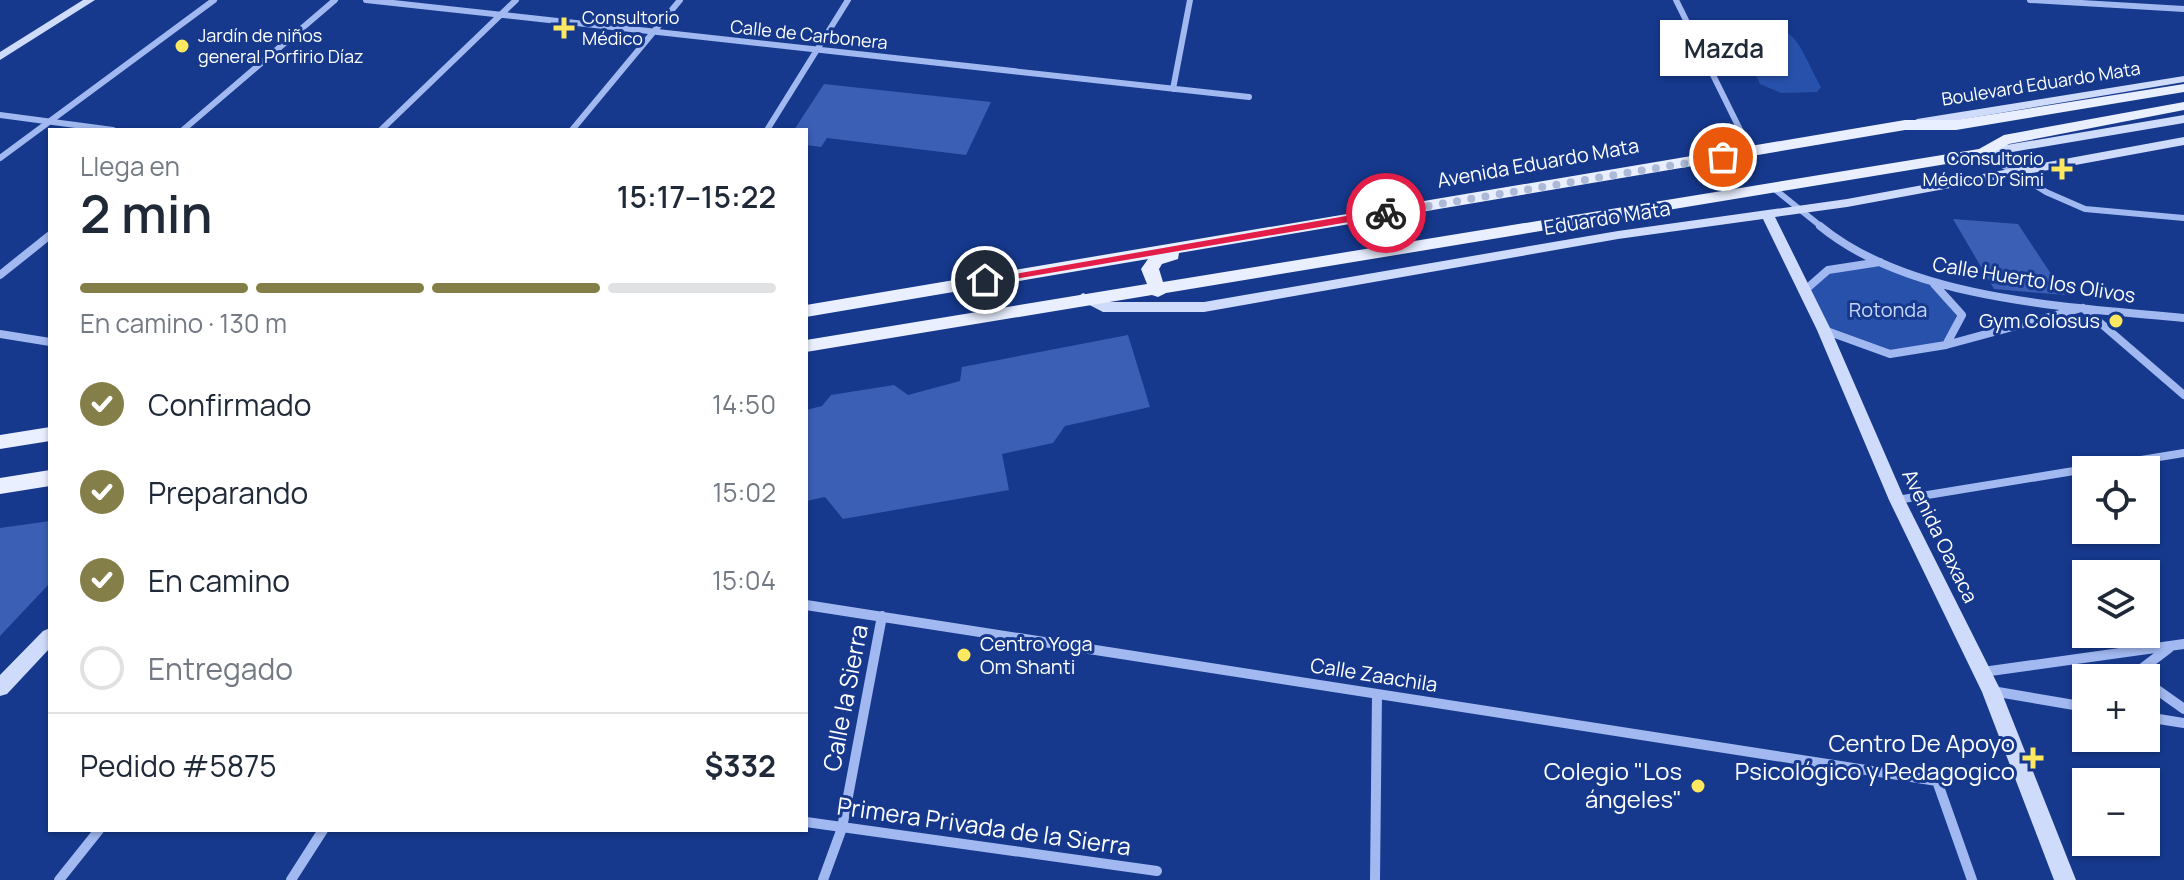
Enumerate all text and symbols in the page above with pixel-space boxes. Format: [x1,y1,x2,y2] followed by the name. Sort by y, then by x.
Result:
[582,5,679,50] place label: Consultorio Médico
[729,14,889,54] street label: Calle de Carbonera
[553,17,575,39] marker: Consultorio Médico
[1659,21,1787,77] callout: Mazda
[198,23,364,68] place label: Jardín de niños general Porfirio Díaz
[1684,30,1764,66] text: Mazda
[173,37,191,55] marker: Jardín de niños general Porfirio Díaz
[1940,55,2142,111] street label: Boulevard Eduardo Mata
[1689,123,1757,191] pin
[1435,131,1641,194] street label: Avenida Eduardo Mata
[1701,135,1745,179] icon: bag
[1923,146,2044,191] place label: Consultorio Médico Dr Simi
[80,148,180,184] text: Llega en
[2051,158,2073,180] marker: Consultorio Médico Dr Simi
[1346,173,1426,253] courier
[617,176,776,217] text: 15:17–15:22
[80,178,213,249] text: 2 min
[1364,191,1408,235] icon: bike
[1542,194,1672,241] street label: Eduardo Mata
[951,246,1019,314] pin
[1931,250,2137,309] street label: Calle Huerto los Olivos
[963,258,1007,302] icon: home
[1849,296,1927,323] park label: Rotonda
[80,305,287,341] text: En camino · 130 m
[1979,307,2100,334] place label: Gym Colosus
[2107,312,2125,330] marker: Gym Colosus
[80,382,124,426] icon: check
[148,384,312,425] text: Confirmado
[712,386,776,422] text: 14:50
[2072,456,2160,856] map controls
[2072,456,2160,544] button: locate
[1896,464,1984,607] street label: Avenida Oaxaca
[80,470,124,514] icon: check
[148,472,308,513] text: Preparando
[712,474,776,510] text: 15:02
[80,558,124,602] icon: check
[148,560,290,601] text: En camino
[2072,560,2160,648] button: layers
[712,562,776,598] text: 15:04
[814,621,875,774] street label: Calle la Sierra
[980,630,1093,680] place label: Centro Yoga Om Shanti
[955,646,973,664] marker: Centro Yoga Om Shanti
[148,648,293,689] text: Entregado
[1309,651,1440,698] street label: Calle Zaachila
[2072,664,2160,752] button: +
[1735,726,2015,787] place label: Centro De Apoyo Psicológico y Pedagogico
[80,745,277,786] text: Pedido #5875
[704,745,776,786] text: $332
[2022,747,2044,769] marker: Centro De Apoyo Psicológico y Pedagogico
[1544,754,1682,815] place label: Colegio "Los ángeles"
[2072,768,2160,856] button: −
[1689,777,1707,795] marker: Colegio "Los ángeles"
[835,789,1133,862] street label: Primera Privada de la Sierra

